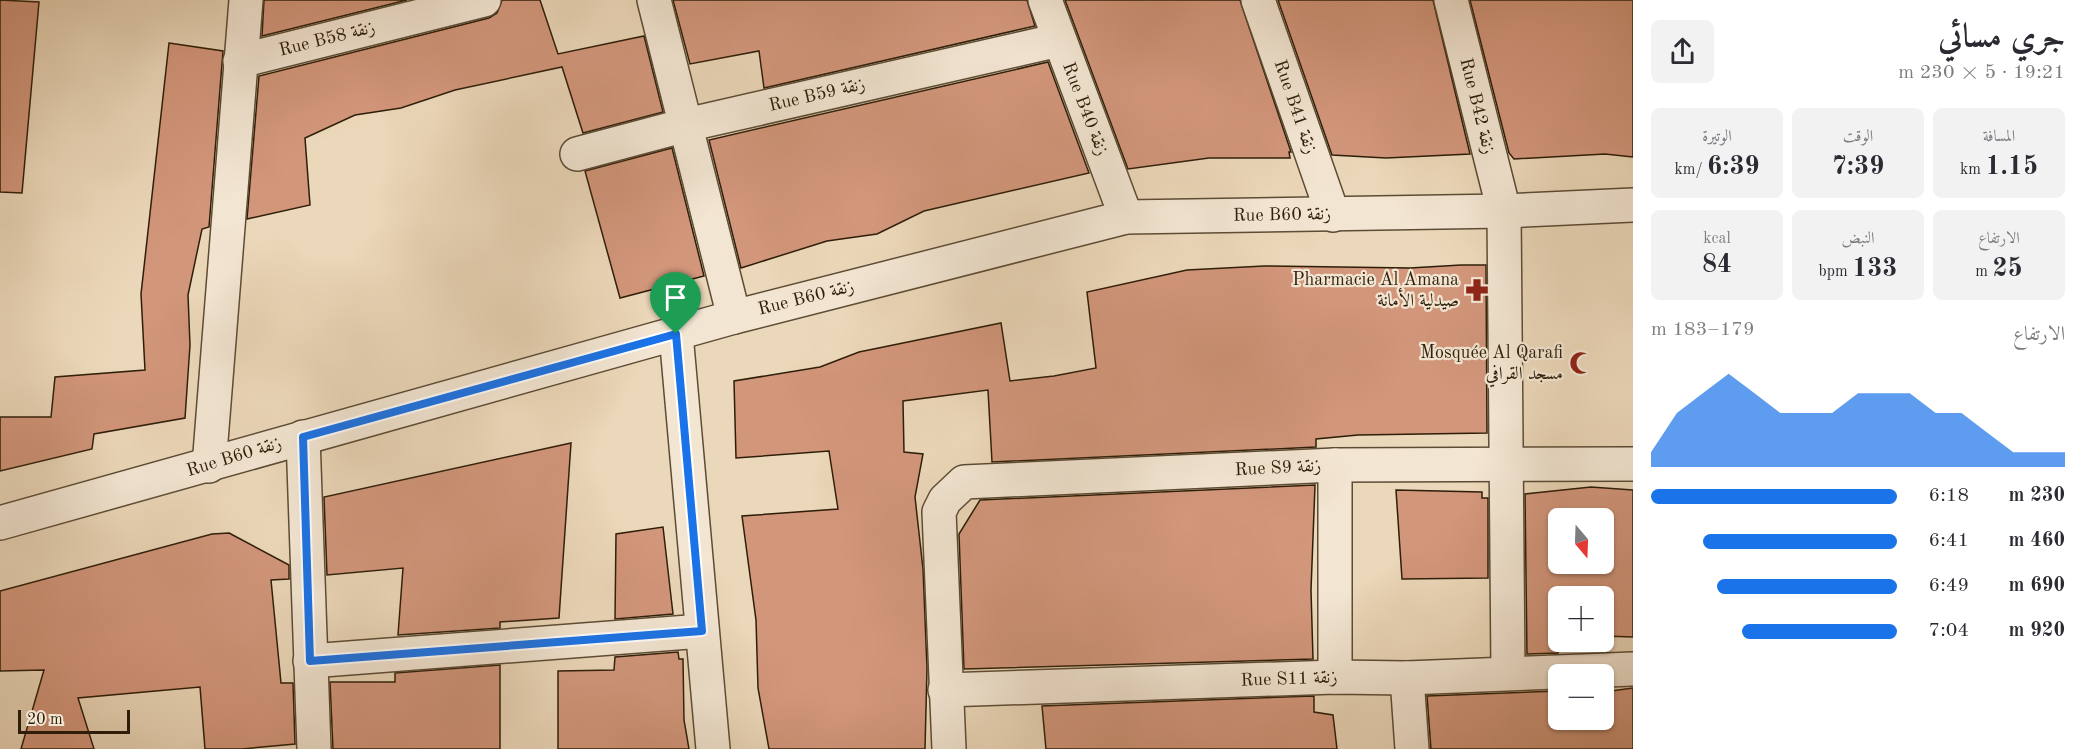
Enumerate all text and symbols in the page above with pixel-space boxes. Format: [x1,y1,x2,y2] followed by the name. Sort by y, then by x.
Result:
[277,18,377,61] street label: Rue B58 زنقة
[1651,20,1714,83] button: share
[1938,22,2065,55] text: جري مسائي
[1455,56,1498,156] street label: Rue B42 زنقة
[1270,58,1320,157] street label: Rue B41 زنقة
[1058,60,1111,159] street label: Rue B40 زنقة
[1898,63,2065,83] text: 19:21 · 5 × 230 m
[767,75,867,116] street label: Rue B59 زنقة
[1702,129,1732,145] text: الوتيرة
[1843,129,1873,145] text: الوقت
[1983,129,2015,145] text: المسافة
[1707,154,1760,180] text: 6:39
[1832,154,1884,180] text: 7:39
[1985,154,2038,180] text: 1.15
[1674,162,1707,178] text: /km
[1960,162,1985,178] text: km
[1233,205,1331,226] street label: Rue B60 زنقة
[1703,231,1731,247] text: kcal
[1842,231,1874,247] text: النبض
[1978,231,2020,247] text: الارتفاع
[1702,252,1732,278] text: 84
[1852,256,1897,282] text: 133
[1993,256,2023,282] text: 25
[1819,264,1852,280] text: bpm
[1975,264,1993,280] text: m
[1292,271,1459,310] place label: Pharmacie Al Amana صيدلية الأمانة
[650,272,701,334] pin
[756,277,856,320] street label: Rue B60 زنقة
[1464,277,1490,303] pharmacy icon: Pharmacie Al Amana صيدلية الأمانة
[659,281,692,314] icon: arrive
[1651,320,1755,340] text: 179–183 m
[2013,325,2065,345] text: الارتفاع
[1420,344,1563,388] place label: Mosquée Al Qarafi مسجد القرافي
[1568,350,1594,376] mosque icon: Mosquée Al Qarafi مسجد القرافي
[184,434,284,481] street label: Rue B60 زنقة
[1234,457,1322,480] street label: Rue S9 زنقة
[1929,486,1969,506] text: 6:18
[2009,486,2065,506] text: 230 m
[1548,508,1614,574] north arrow
[1548,508,1614,730] map controls
[1929,531,1969,551] text: 6:41
[2009,531,2065,551] text: 460 m
[1929,576,1969,596] text: 6:49
[2009,576,2065,596] text: 690 m
[1548,586,1614,652] button: +
[1929,621,1969,641] text: 7:04
[2009,621,2065,641] text: 920 m
[1548,664,1614,730] button: −
[1240,668,1338,691] street label: Rue S11 زنقة
[18,707,130,734] scale bar
[27,712,63,728] text: 20 m

